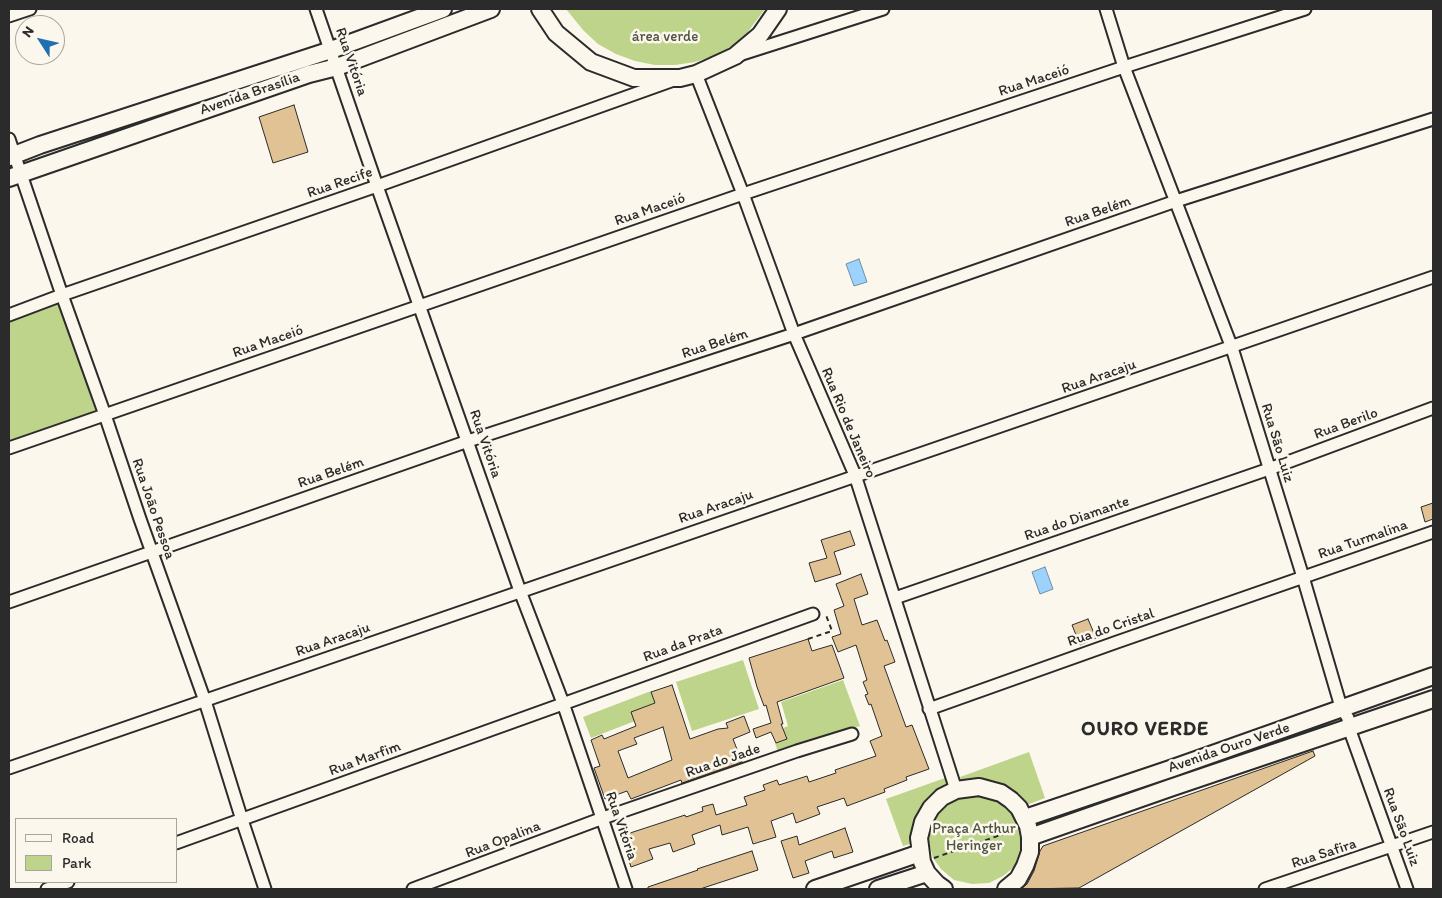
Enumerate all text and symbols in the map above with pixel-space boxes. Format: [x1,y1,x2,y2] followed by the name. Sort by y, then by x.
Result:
[15,15,65,65] north arrow
[18,23,38,40] text: N
[331,25,371,99] street label: Rua Vitória
[632,28,698,46] park label: área verde
[996,61,1072,101] street label: Rua Maceió
[198,68,302,120] street label: Avenida Brasília
[305,163,375,203] street label: Rua Recife
[612,190,688,230] street label: Rua Maceió
[1063,192,1133,232] street label: Rua Belém
[230,322,306,362] street label: Rua Maceió
[680,325,750,363] street label: Rua Belém
[1059,356,1139,398] street label: Rua Aracaju
[817,365,879,481] street label: Rua Rio de Janeiro
[1256,401,1298,485] street label: Rua São Luiz
[1312,404,1380,444] street label: Rua Berilo
[465,407,505,481] street label: Rua Vitória
[296,453,366,493] street label: Rua Belém
[127,456,179,562] street label: Rua João Pessoa
[676,486,756,528] street label: Rua Aracaju
[1022,493,1132,545] street label: Rua do Diamante
[1316,516,1410,564] street label: Rua Turmalina
[1065,605,1157,651] street label: Rua do Cristal
[293,619,373,661] street label: Rua Aracaju
[641,621,725,667] street label: Rua da Prata
[1080,718,1210,742] district label: OURO VERDE
[1166,719,1292,777] street label: Avenida Ouro Verde
[327,738,403,780] street label: Rua Marfim
[683,740,763,782] street label: Rua do Jade
[1379,785,1423,869] street label: Rua São Luiz
[601,789,641,863] street label: Rua Vitória
[463,817,543,863] street label: Rua Opalina
[15,818,178,883] legend
[932,820,1016,855] park label: Praça Arthur Heringer
[62,829,94,847] text: Road
[1289,835,1359,873] street label: Rua Safira
[62,854,92,872] text: Park

